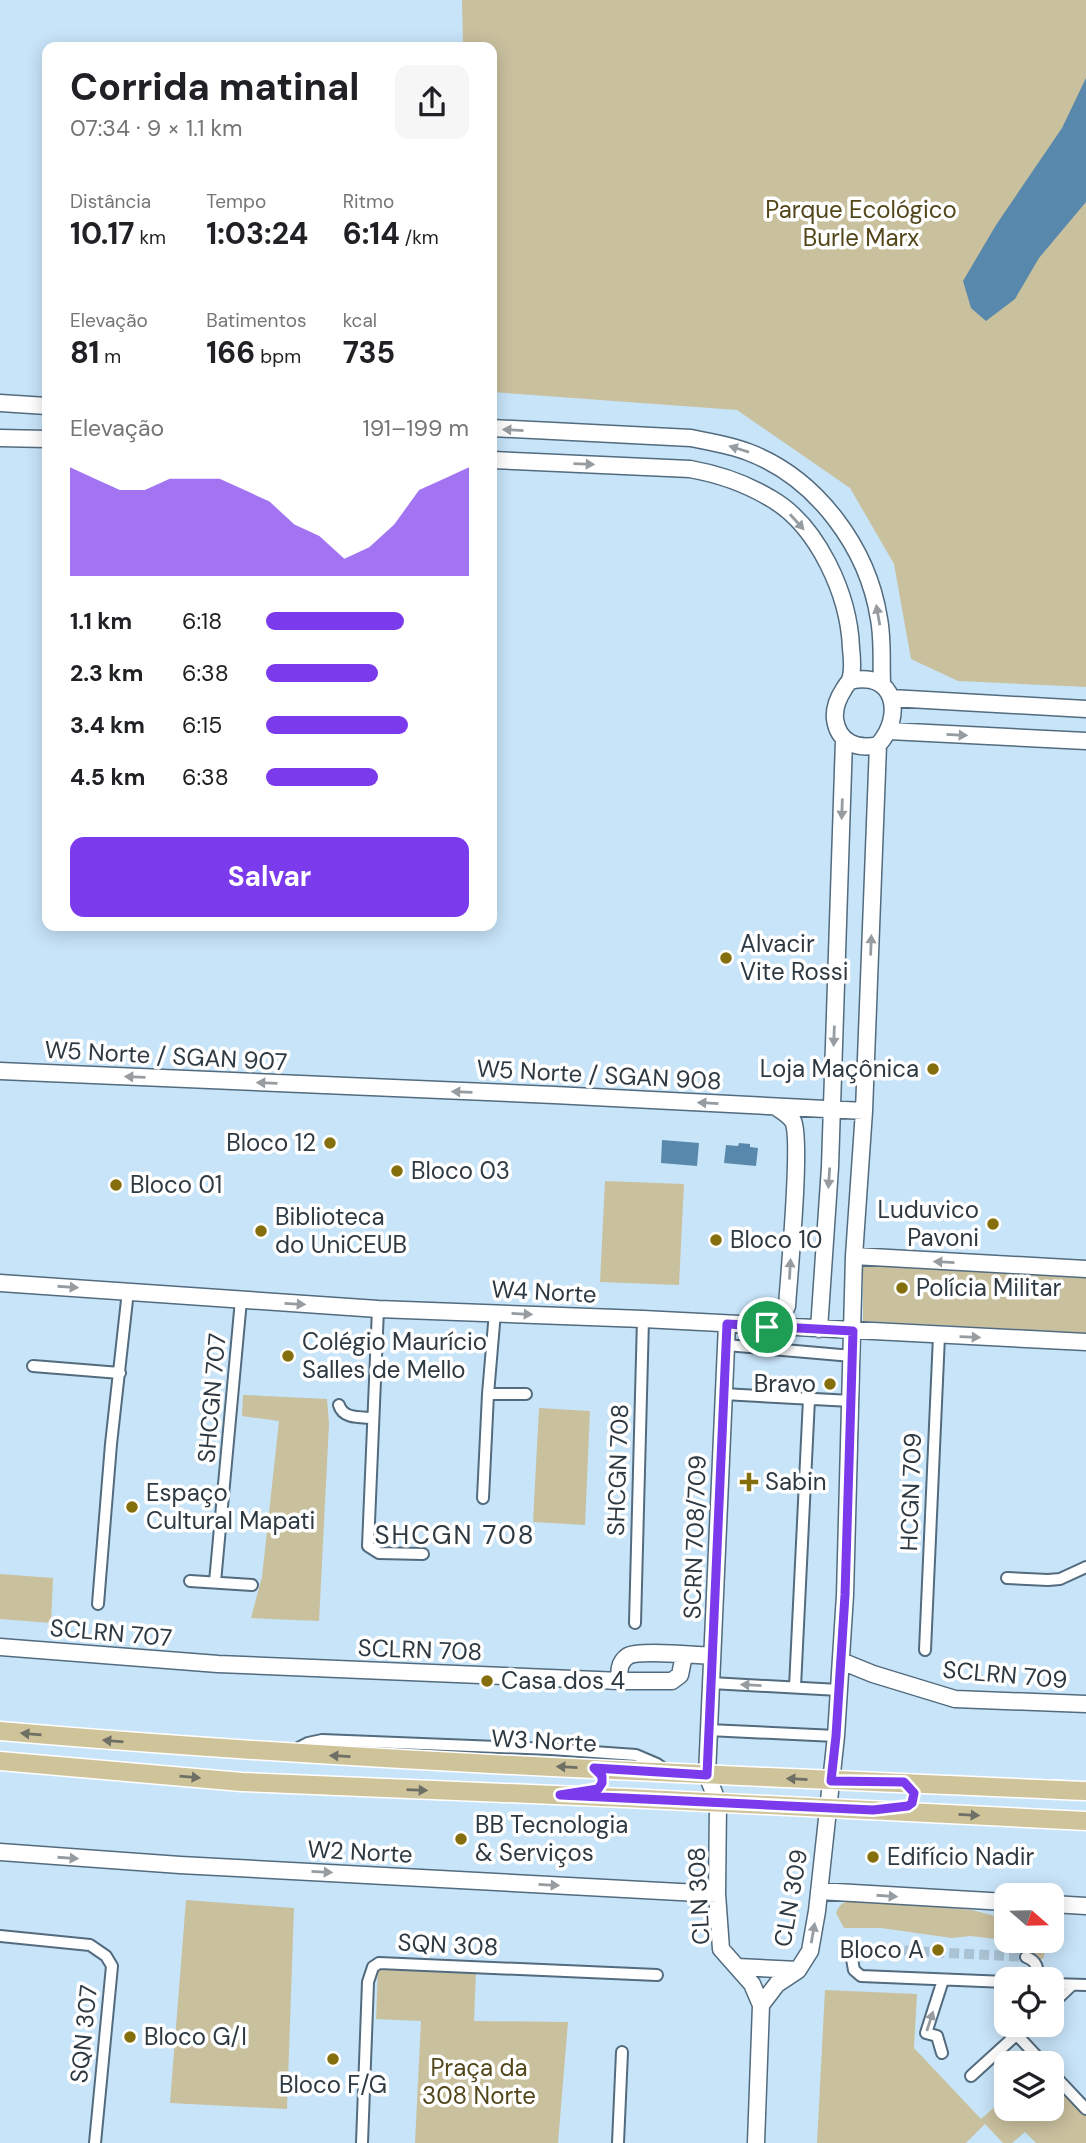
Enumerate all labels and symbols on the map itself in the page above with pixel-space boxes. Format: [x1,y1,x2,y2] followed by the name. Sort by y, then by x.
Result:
[765,194,957,253] park label: Parque Ecológico Burle Marx
[502,424,524,435] one-way arrow
[728,444,749,454] one-way arrow
[574,458,596,470] one-way arrow
[789,513,804,530] one-way arrow
[872,604,883,626] one-way arrow
[947,729,969,740] one-way arrow
[836,798,847,820] one-way arrow
[740,928,849,987] place label: Alvacir Vite Rossi
[865,934,876,956] one-way arrow
[718,950,734,966] marker: Alvacir Vite Rossi
[829,1025,840,1047] one-way arrow
[44,1034,288,1077] street label: W5 Norte / SGAN 907
[476,1053,722,1096] street label: W5 Norte / SGAN 908
[760,1053,919,1084] place label: Loja Maçônica
[925,1061,941,1077] marker: Loja Maçônica
[124,1072,146,1083] one-way arrow
[256,1078,278,1089] one-way arrow
[451,1086,473,1097] one-way arrow
[696,1098,718,1109] one-way arrow
[226,1127,316,1158] place label: Bloco 12
[322,1135,338,1151] marker: Bloco 12
[411,1155,510,1186] place label: Bloco 03
[389,1163,405,1179] marker: Bloco 03
[823,1167,834,1189] one-way arrow
[130,1169,222,1200] place label: Bloco 01
[108,1177,124,1193] marker: Bloco 01
[877,1194,979,1253] place label: Luduvico Pavoni
[275,1201,407,1260] place label: Biblioteca do UniCEUB
[985,1216,1001,1232] marker: Luduvico Pavoni
[253,1223,269,1239] marker: Biblioteca do UniCEUB
[730,1224,822,1255] place label: Bloco 10
[708,1232,724,1248] marker: Bloco 10
[933,1256,955,1267] one-way arrow
[784,1258,795,1280] one-way arrow
[916,1272,1062,1303] place label: Polícia Militar
[491,1273,597,1310] street label: W4 Norte
[894,1280,910,1296] marker: Polícia Militar
[57,1282,79,1293] one-way arrow
[737,1297,797,1357] pin
[284,1298,306,1309] one-way arrow
[511,1309,533,1320] one-way arrow
[302,1326,487,1385] place label: Colégio Maurício Salles de Mello
[190,1332,233,1464] street label: SHCGN 707
[959,1332,981,1343] one-way arrow
[280,1348,296,1364] marker: Colégio Maurício Salles de Mello
[754,1368,816,1399] place label: Bravo
[822,1376,838,1392] marker: Bravo
[600,1403,635,1537] street label: SHCGN 708
[893,1432,928,1552] street label: HCGN 709
[676,1454,713,1620] street label: SCRN 708/709
[765,1466,827,1497] place label: Sabin
[739,1472,759,1492] marker: Sabin
[146,1477,315,1536] place label: Espaço Cultural Mapati
[124,1499,140,1515] marker: Espaço Cultural Mapati
[374,1518,536,1552] district label: SHCGN 708
[49,1612,173,1653] street label: SCLRN 707
[357,1632,483,1667] street label: SCLRN 708
[941,1654,1069,1695] street label: SCLRN 709
[501,1665,625,1696] place label: Casa dos 4
[479,1673,495,1689] marker: Casa dos 4
[739,1679,761,1690] one-way arrow
[490,1722,598,1759] street label: W3 Norte
[20,1728,42,1739] one-way arrow
[102,1735,124,1746] one-way arrow
[329,1750,351,1761] one-way arrow
[556,1761,578,1772] one-way arrow
[179,1772,201,1783] one-way arrow
[786,1773,808,1784] one-way arrow
[406,1784,428,1796] one-way arrow
[475,1809,628,1868] place label: BB Tecnologia & Serviços
[959,1809,981,1820] one-way arrow
[453,1831,469,1847] marker: BB Tecnologia & Serviços
[307,1833,413,1870] street label: W2 Norte
[887,1841,1034,1872] place label: Edifício Nadir
[680,1846,717,1946] street label: CLN 308
[767,1847,814,1949] street label: CLN 309
[865,1849,881,1865] marker: Edifício Nadir
[57,1852,79,1863] one-way arrow
[311,1867,333,1878] one-way arrow
[538,1879,560,1890] one-way arrow
[994,1883,1064,1953] north arrow
[876,1890,898,1901] one-way arrow
[808,1922,819,1944] one-way arrow
[397,1926,499,1963] street label: SQN 308
[840,1934,924,1965] place label: Bloco A
[930,1942,946,1958] marker: Bloco A
[63,1983,104,2085] street label: SQN 307
[925,2010,936,2031] one-way arrow
[144,2021,247,2052] place label: Bloco G/I
[122,2029,138,2045] marker: Bloco G/I
[325,2051,341,2067] marker: Bloco F/G
[422,2052,536,2111] park label: Praça da 308 Norte
[279,2069,387,2100] place label: Bloco F/G

